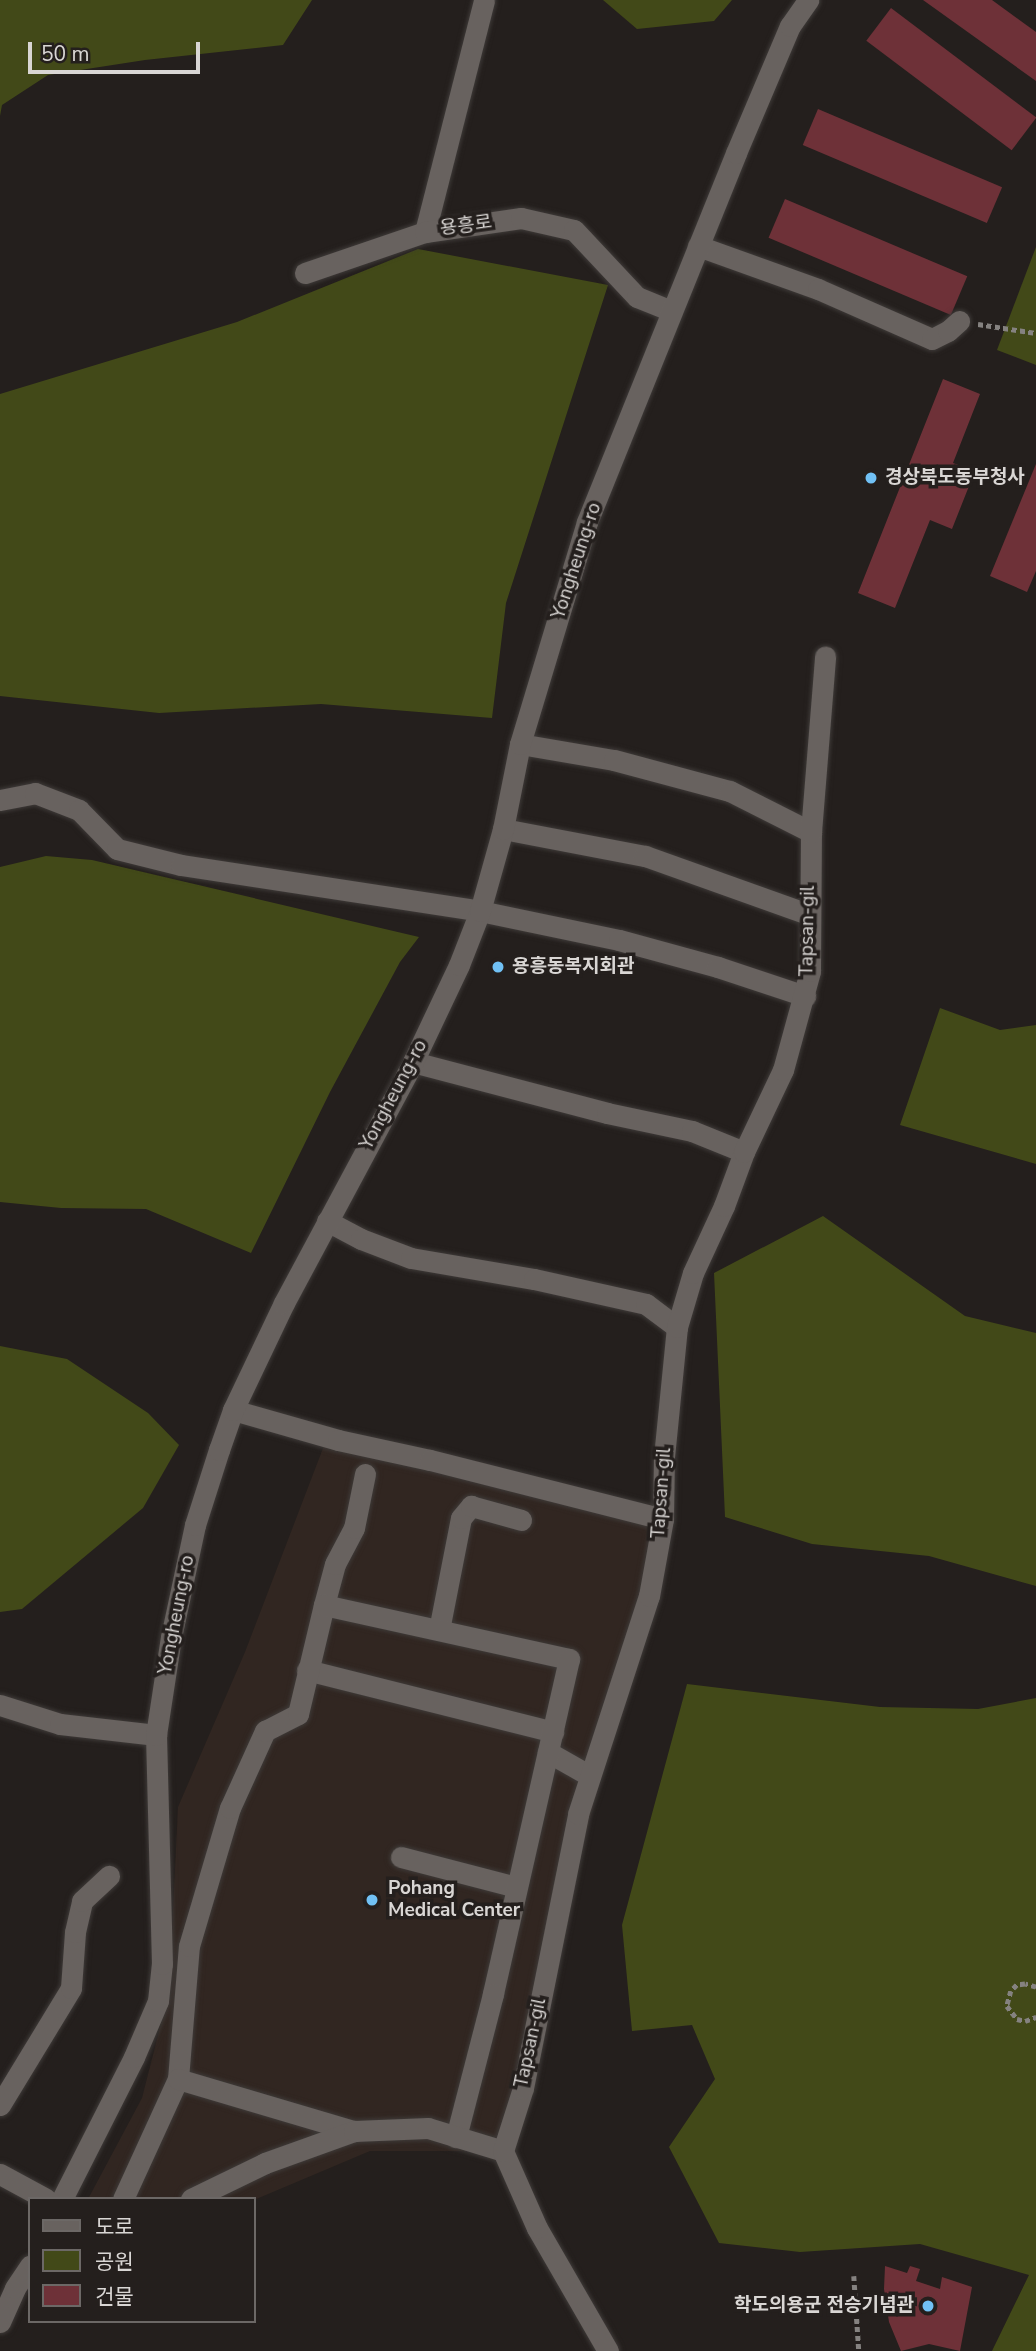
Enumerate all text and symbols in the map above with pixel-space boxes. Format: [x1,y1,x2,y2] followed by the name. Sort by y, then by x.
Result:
[32,28,203,72] scale bar
[41,40,90,68] text: 50 m
[438,211,494,241] street label: 용흥로
[885,467,1025,489] place label: 경상북도동부청사
[863,470,879,486] marker: 경상북도동부청사
[547,500,607,622] street label: Yongheung-ro
[796,885,820,977] street label: Tapsan-gil
[512,956,634,978] place label: 용흥동복지회관
[490,959,506,975] marker: 용흥동복지회관
[356,1036,432,1154] street label: Yongheung-ro
[647,1447,677,1539] street label: Tapsan-gil
[154,1553,200,1677] street label: Yongheung-ro
[388,1878,520,1922] place label: Pohang Medical Center
[362,1890,382,1910] marker: Pohang Medical Center
[510,1996,552,2090] street label: Tapsan-gil
[28,2197,256,2323] legend
[95,2213,134,2241] text: 도로
[95,2248,134,2276] text: 공원
[95,2283,134,2311] text: 건물
[734,2295,914,2317] place label: 학도의용군 전승기념관
[920,2298,936,2314] marker: 학도의용군 전승기념관

